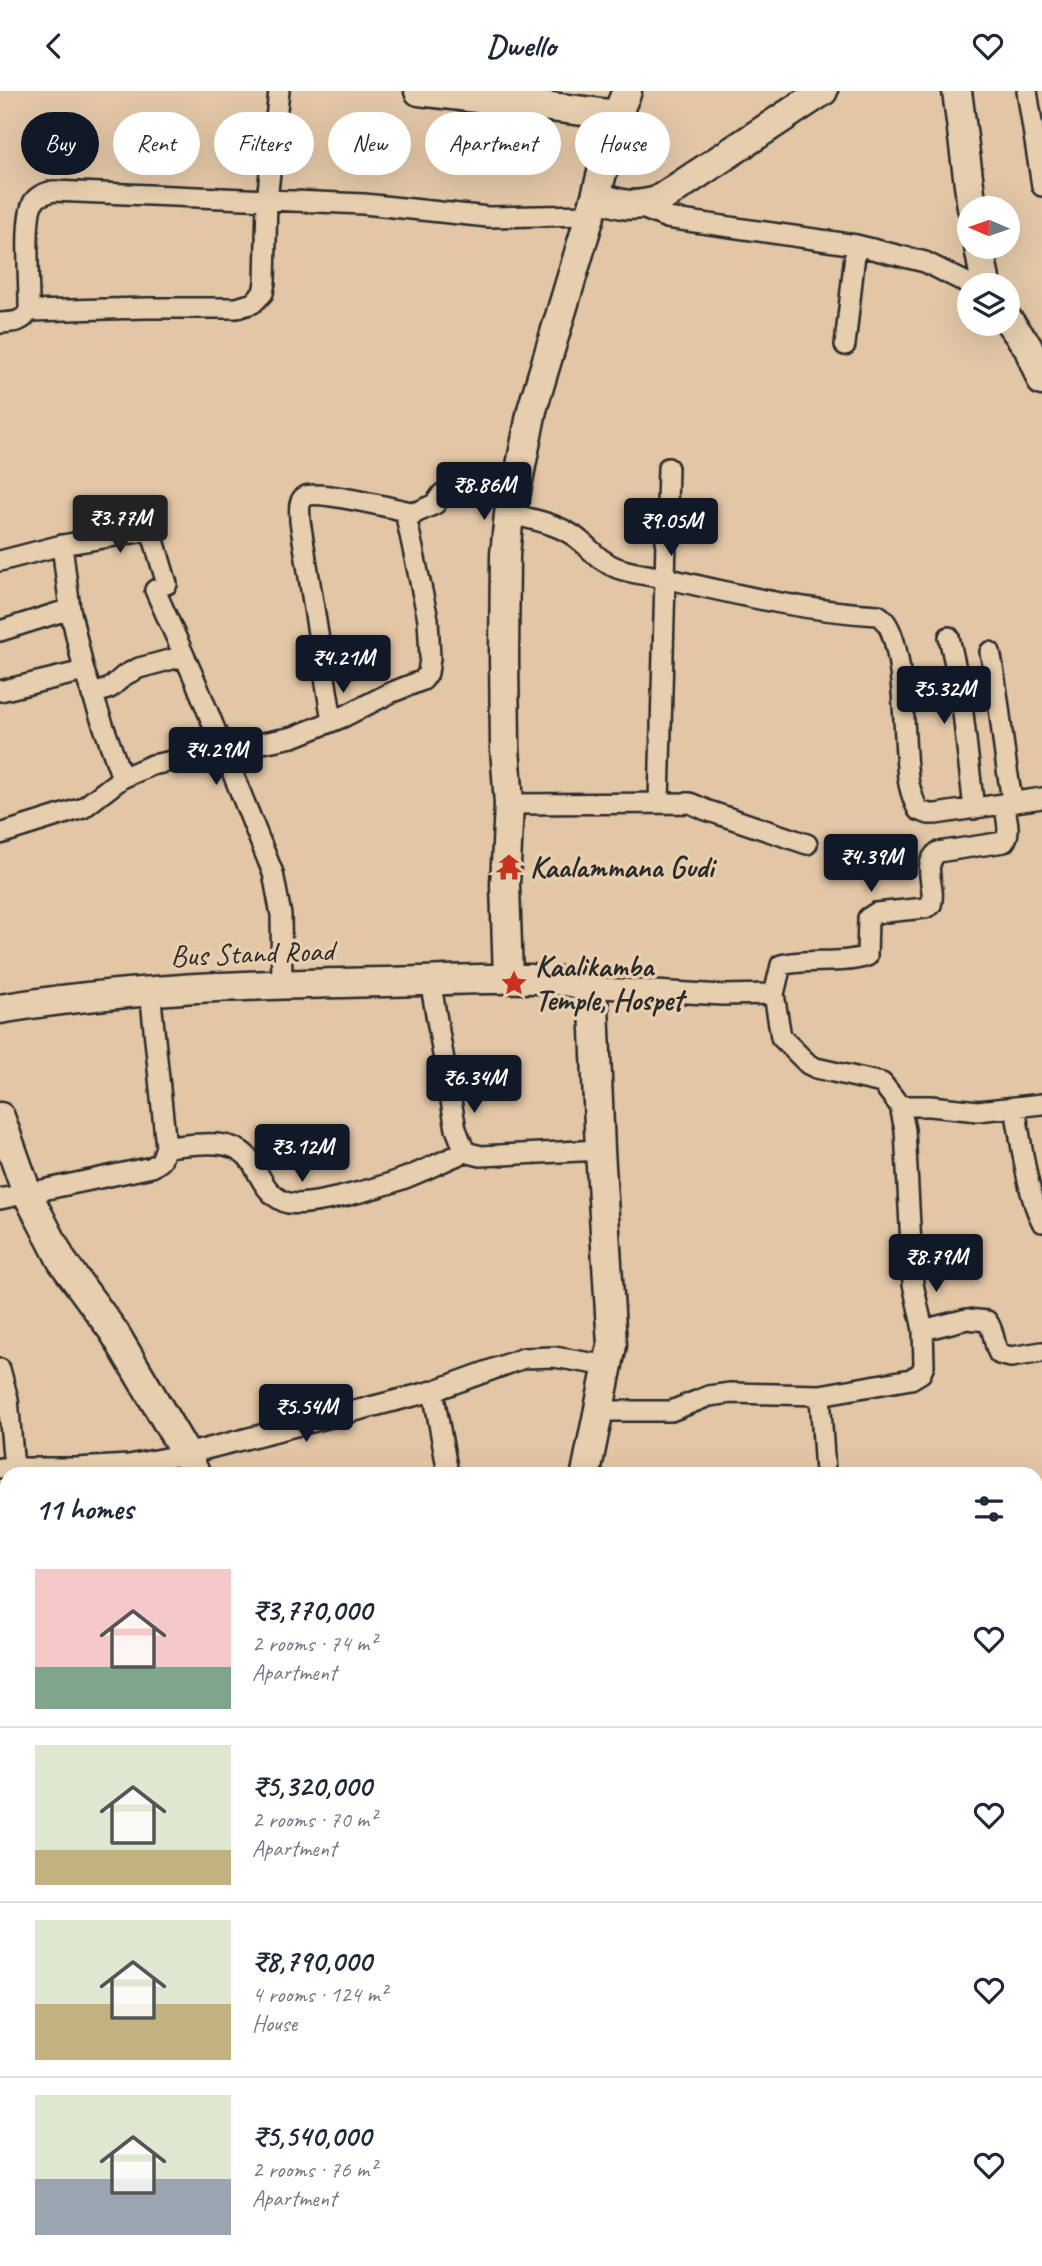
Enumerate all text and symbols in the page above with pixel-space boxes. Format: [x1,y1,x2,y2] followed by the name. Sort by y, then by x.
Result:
[486,25,556,66] text: Dwello
[35,27,73,65] icon: back
[969,27,1007,65] icon: heart
[21,112,99,175] chip: Buy
[113,112,200,175] chip: Rent
[214,112,314,175] chip: Filters
[328,112,411,175] chip: New
[425,112,561,175] chip: Apartment
[575,112,670,175] chip: House
[957,196,1020,259] north arrow
[957,196,1020,336] map controls
[957,273,1020,336] button: layers
[427,463,541,522] pin: ₹8.86M
[452,470,516,499] text: ₹8.86M
[63,496,177,555] pin: ₹3.77M
[614,498,728,558] pin: ₹9.05M
[89,503,151,532] text: ₹3.77M
[640,506,702,535] text: ₹9.05M
[286,635,400,695] pin: ₹4.21M
[312,643,374,672] text: ₹4.21M
[887,667,1001,726] pin: ₹5.32M
[913,674,975,703] text: ₹5.32M
[159,727,273,787] pin: ₹4.29M
[185,735,247,764] text: ₹4.29M
[814,835,928,894] pin: ₹4.39M
[840,842,902,871] text: ₹4.39M
[530,848,718,886] place label: Kaalammana Gudi
[494,852,524,882] temple icon: Kaalammana Gudi
[170,931,339,975] street label: Bus Stand Road
[535,947,688,1019] place label: Kaalikamba Temple, Hospet
[499,968,529,998] place icon: Kaalikamba Temple, Hospet
[417,1055,531,1115] pin: ₹6.34M
[442,1063,506,1092] text: ₹6.34M
[245,1125,359,1184] pin: ₹3.12M
[271,1132,333,1161] text: ₹3.12M
[879,1235,993,1294] pin: ₹8.79M
[905,1242,967,1271] text: ₹8.79M
[249,1385,363,1444] pin: ₹5.54M
[275,1392,337,1421] text: ₹5.54M
[35,1490,133,1528] text: 11 homes
[970,1490,1008,1528] icon: filters
[252,1591,372,1629] text: ₹3,770,000
[91,1597,175,1681] icon: home
[970,1620,1008,1658] icon: heart
[252,1629,376,1658] text: 2 rooms · 74 m²
[252,1658,337,1687] text: Apartment
[252,1767,371,1805] text: ₹5,320,000
[91,1773,175,1857] icon: home
[970,1796,1008,1834] icon: heart
[252,1805,376,1834] text: 2 rooms · 70 m²
[252,1834,337,1863] text: Apartment
[252,1942,371,1980] text: ₹8,790,000
[91,1948,175,2032] icon: home
[970,1971,1008,2009] icon: heart
[252,1980,387,2009] text: 4 rooms · 124 m²
[252,2009,297,2038] text: House
[252,2117,371,2155] text: ₹5,540,000
[91,2123,175,2207] icon: home
[970,2146,1008,2184] icon: heart
[252,2155,376,2184] text: 2 rooms · 76 m²
[252,2184,337,2213] text: Apartment

